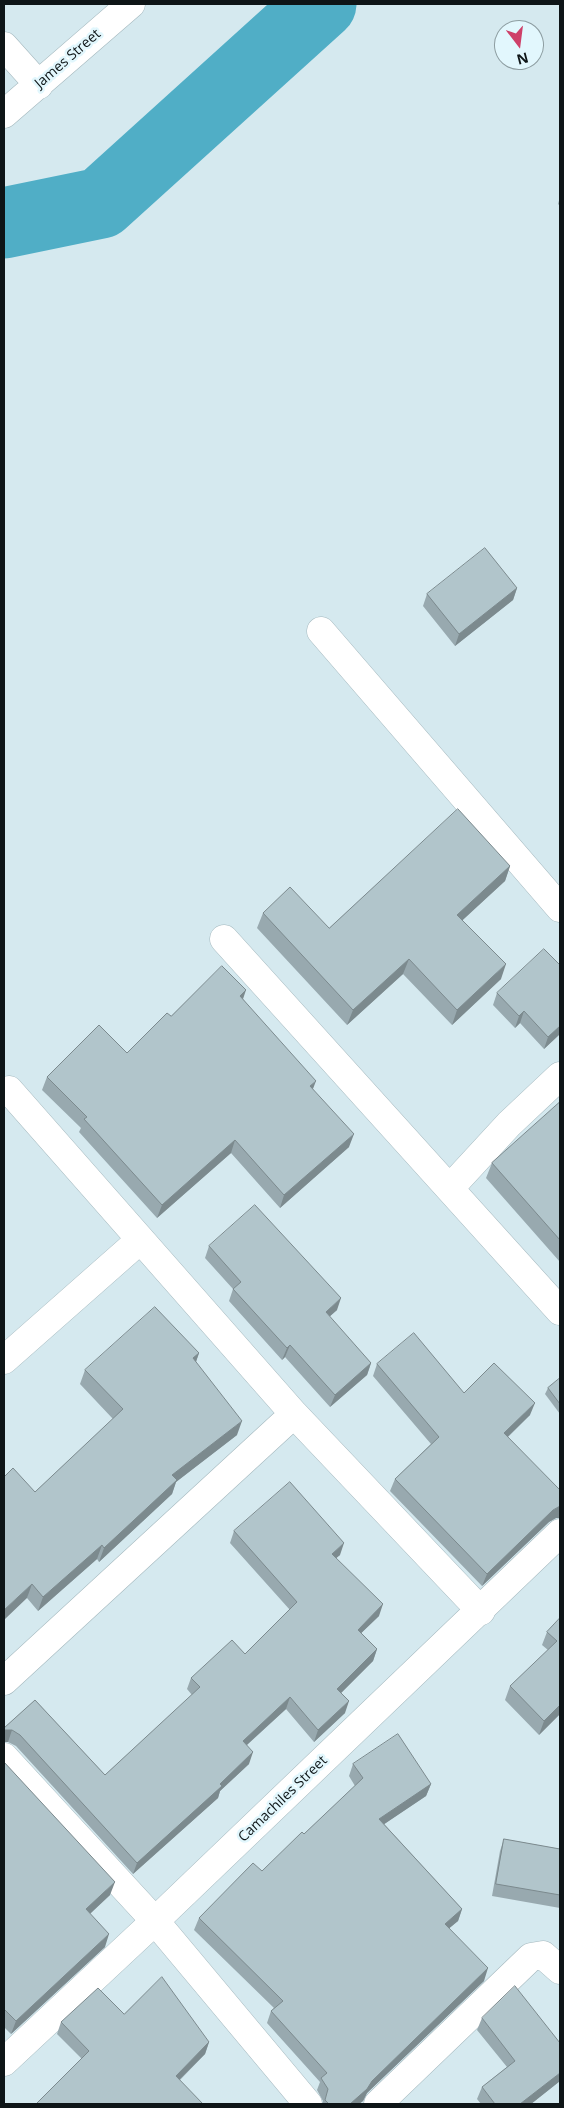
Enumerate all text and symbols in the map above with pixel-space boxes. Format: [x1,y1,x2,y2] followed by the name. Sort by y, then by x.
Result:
[494,20,544,70] north arrow
[32,26,104,92] street label: James Street
[515,48,531,70] text: N
[235,1752,331,1846] street label: Camachiles Street

